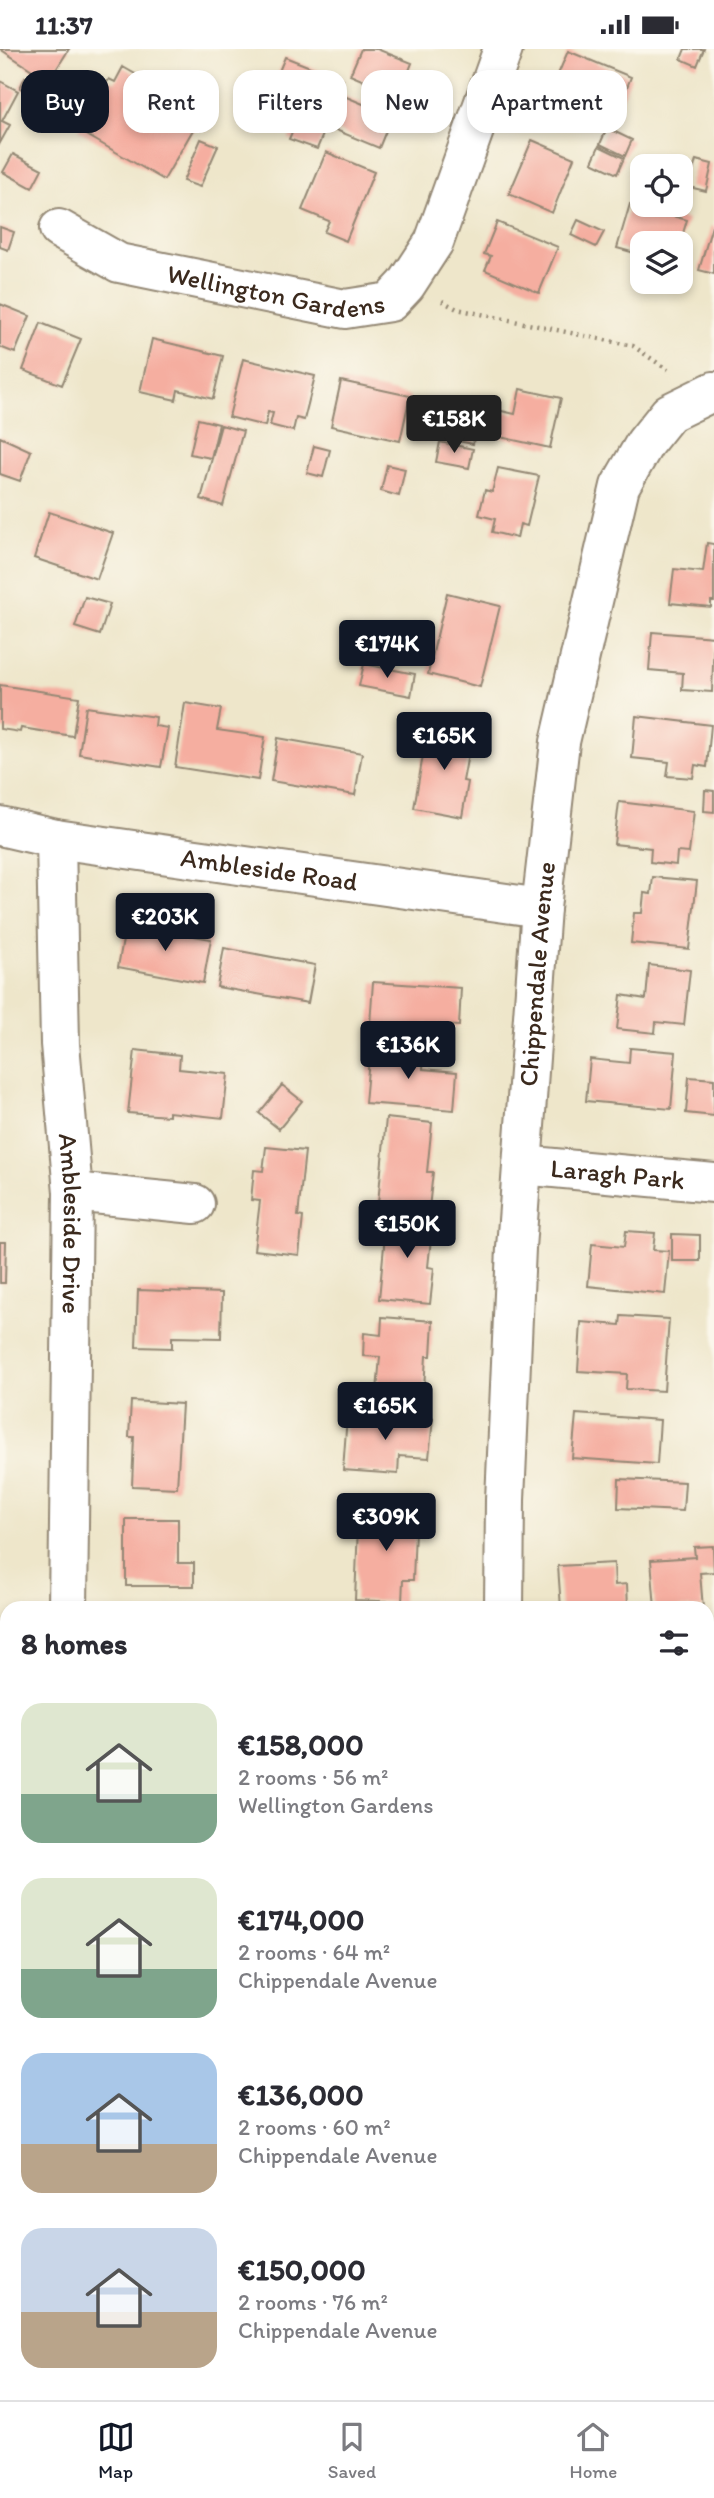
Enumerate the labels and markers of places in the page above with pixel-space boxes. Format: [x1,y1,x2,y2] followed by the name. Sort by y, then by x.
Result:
[405,395,503,455] pin: €158K
[338,621,436,680] pin: €174K
[395,713,493,772] pin: €165K
[116,893,214,953] pin: €203K
[359,1021,457,1081] pin: €136K
[358,1201,456,1260] pin: €150K
[336,1383,434,1442] pin: €165K
[337,1493,435,1553] pin: €309K

